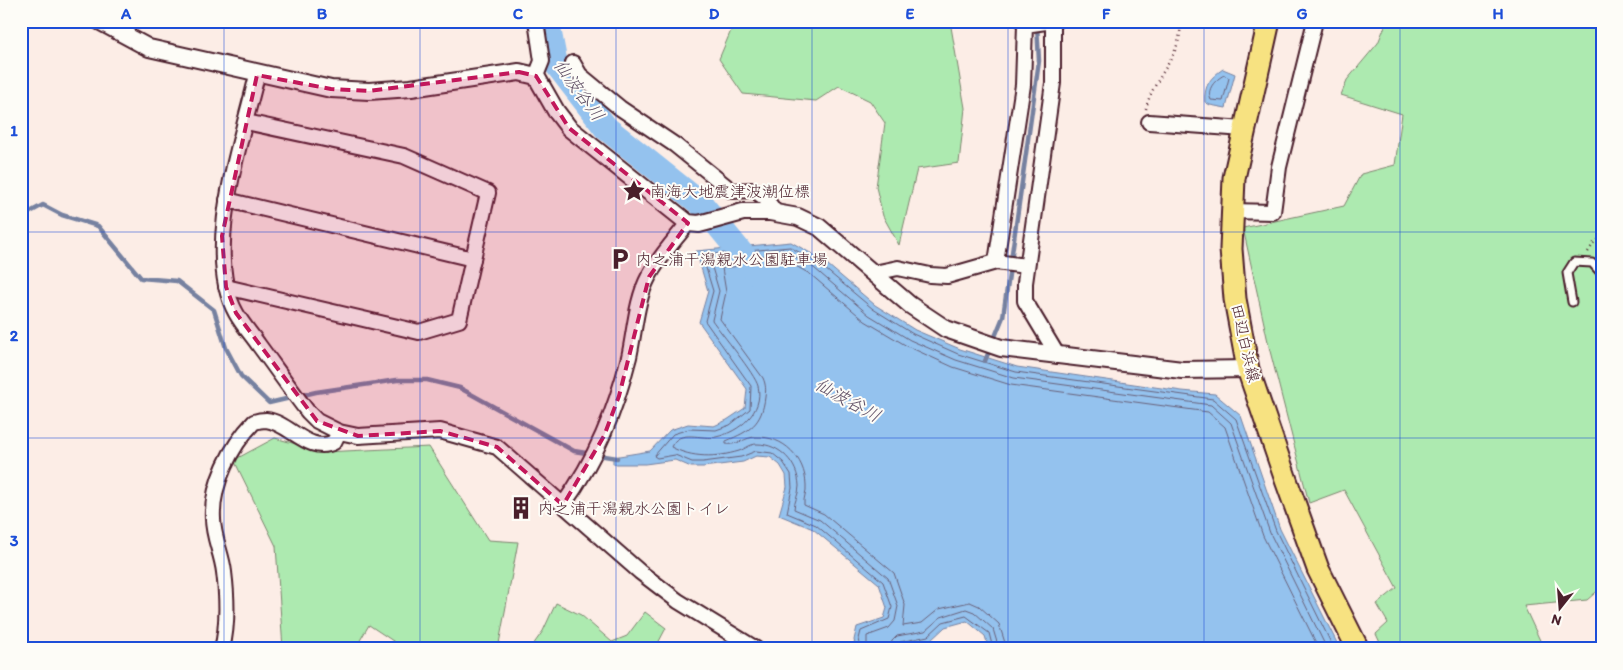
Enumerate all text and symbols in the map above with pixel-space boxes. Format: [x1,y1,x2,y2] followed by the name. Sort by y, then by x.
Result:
[120,4,132,23] text: A
[317,4,328,23] text: B
[513,4,524,23] text: C
[709,4,720,23] text: D
[906,4,915,23] text: E
[1102,4,1111,23] text: F
[1296,4,1308,23] text: G
[1492,4,1504,23] text: H
[549,54,609,126] water label: 仙波谷川
[10,121,18,140] text: 1
[621,178,647,204] place icon: 南海大地震津波潮位標
[650,182,810,201] place label: 南海大地震津波潮位標
[607,246,633,272] parking icon: 内之浦干潟親水公園駐車場
[636,250,828,269] place label: 内之浦干潟親水公園駐車場
[1227,302,1264,384] street label: 田辺白浜線
[10,326,19,345] text: 2
[811,373,885,427] water label: 仙波谷川
[508,495,534,521] building icon: 内之浦干潟親水公園トイレ
[538,499,730,518] place label: 内之浦干潟親水公園トイレ
[10,531,19,550] text: 3
[1536,582,1586,632] north arrow
[1549,610,1563,629] text: N

